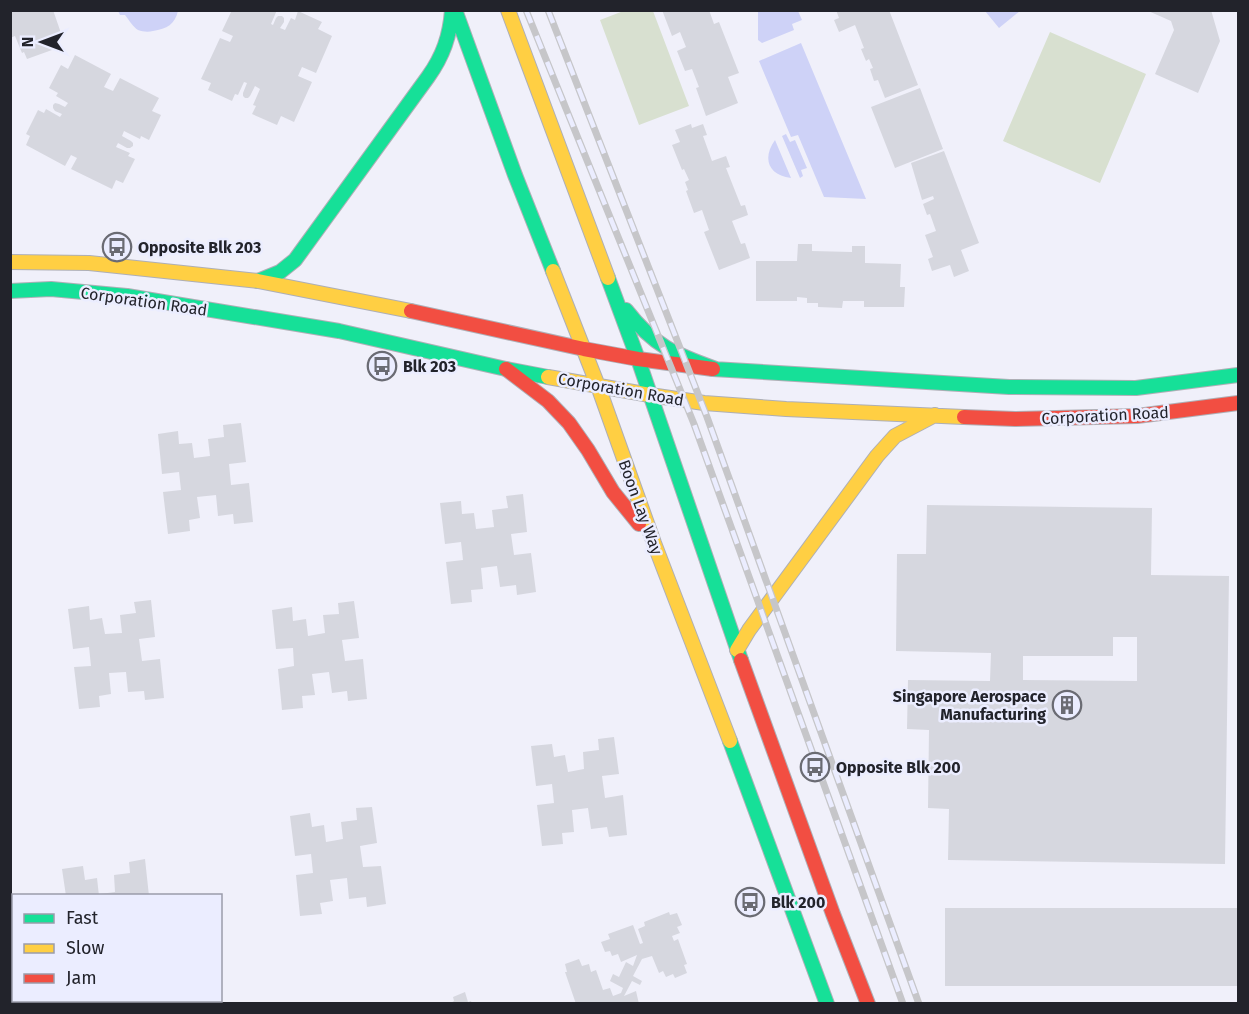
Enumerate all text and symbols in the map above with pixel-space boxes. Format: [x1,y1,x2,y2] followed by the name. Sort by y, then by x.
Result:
[12,12,72,72] north arrow
[18,37,37,47] text: N
[101,231,133,263] bus stop icon: Opposite Blk 203
[138,238,261,257] place label: Opposite Blk 203
[79,283,208,320] street label: Corporation Road
[366,350,398,382] bus stop icon: Blk 203
[403,357,456,376] place label: Blk 203
[556,369,685,410] street label: Corporation Road
[1041,403,1169,428] street label: Corporation Road
[615,457,667,557] street label: Boon Lay Way
[893,687,1046,724] place label: Singapore Aerospace Manufacturing
[1051,689,1083,721] building icon: Singapore Aerospace Manufacturing
[799,751,831,783] bus stop icon: Opposite Blk 200
[836,758,961,777] place label: Opposite Blk 200
[734,886,766,918] bus stop icon: Blk 200
[771,893,825,912] place label: Blk 200
[12,894,222,1002] legend
[66,907,99,929] text: Fast
[66,937,105,959] text: Slow
[66,967,97,989] text: Jam

